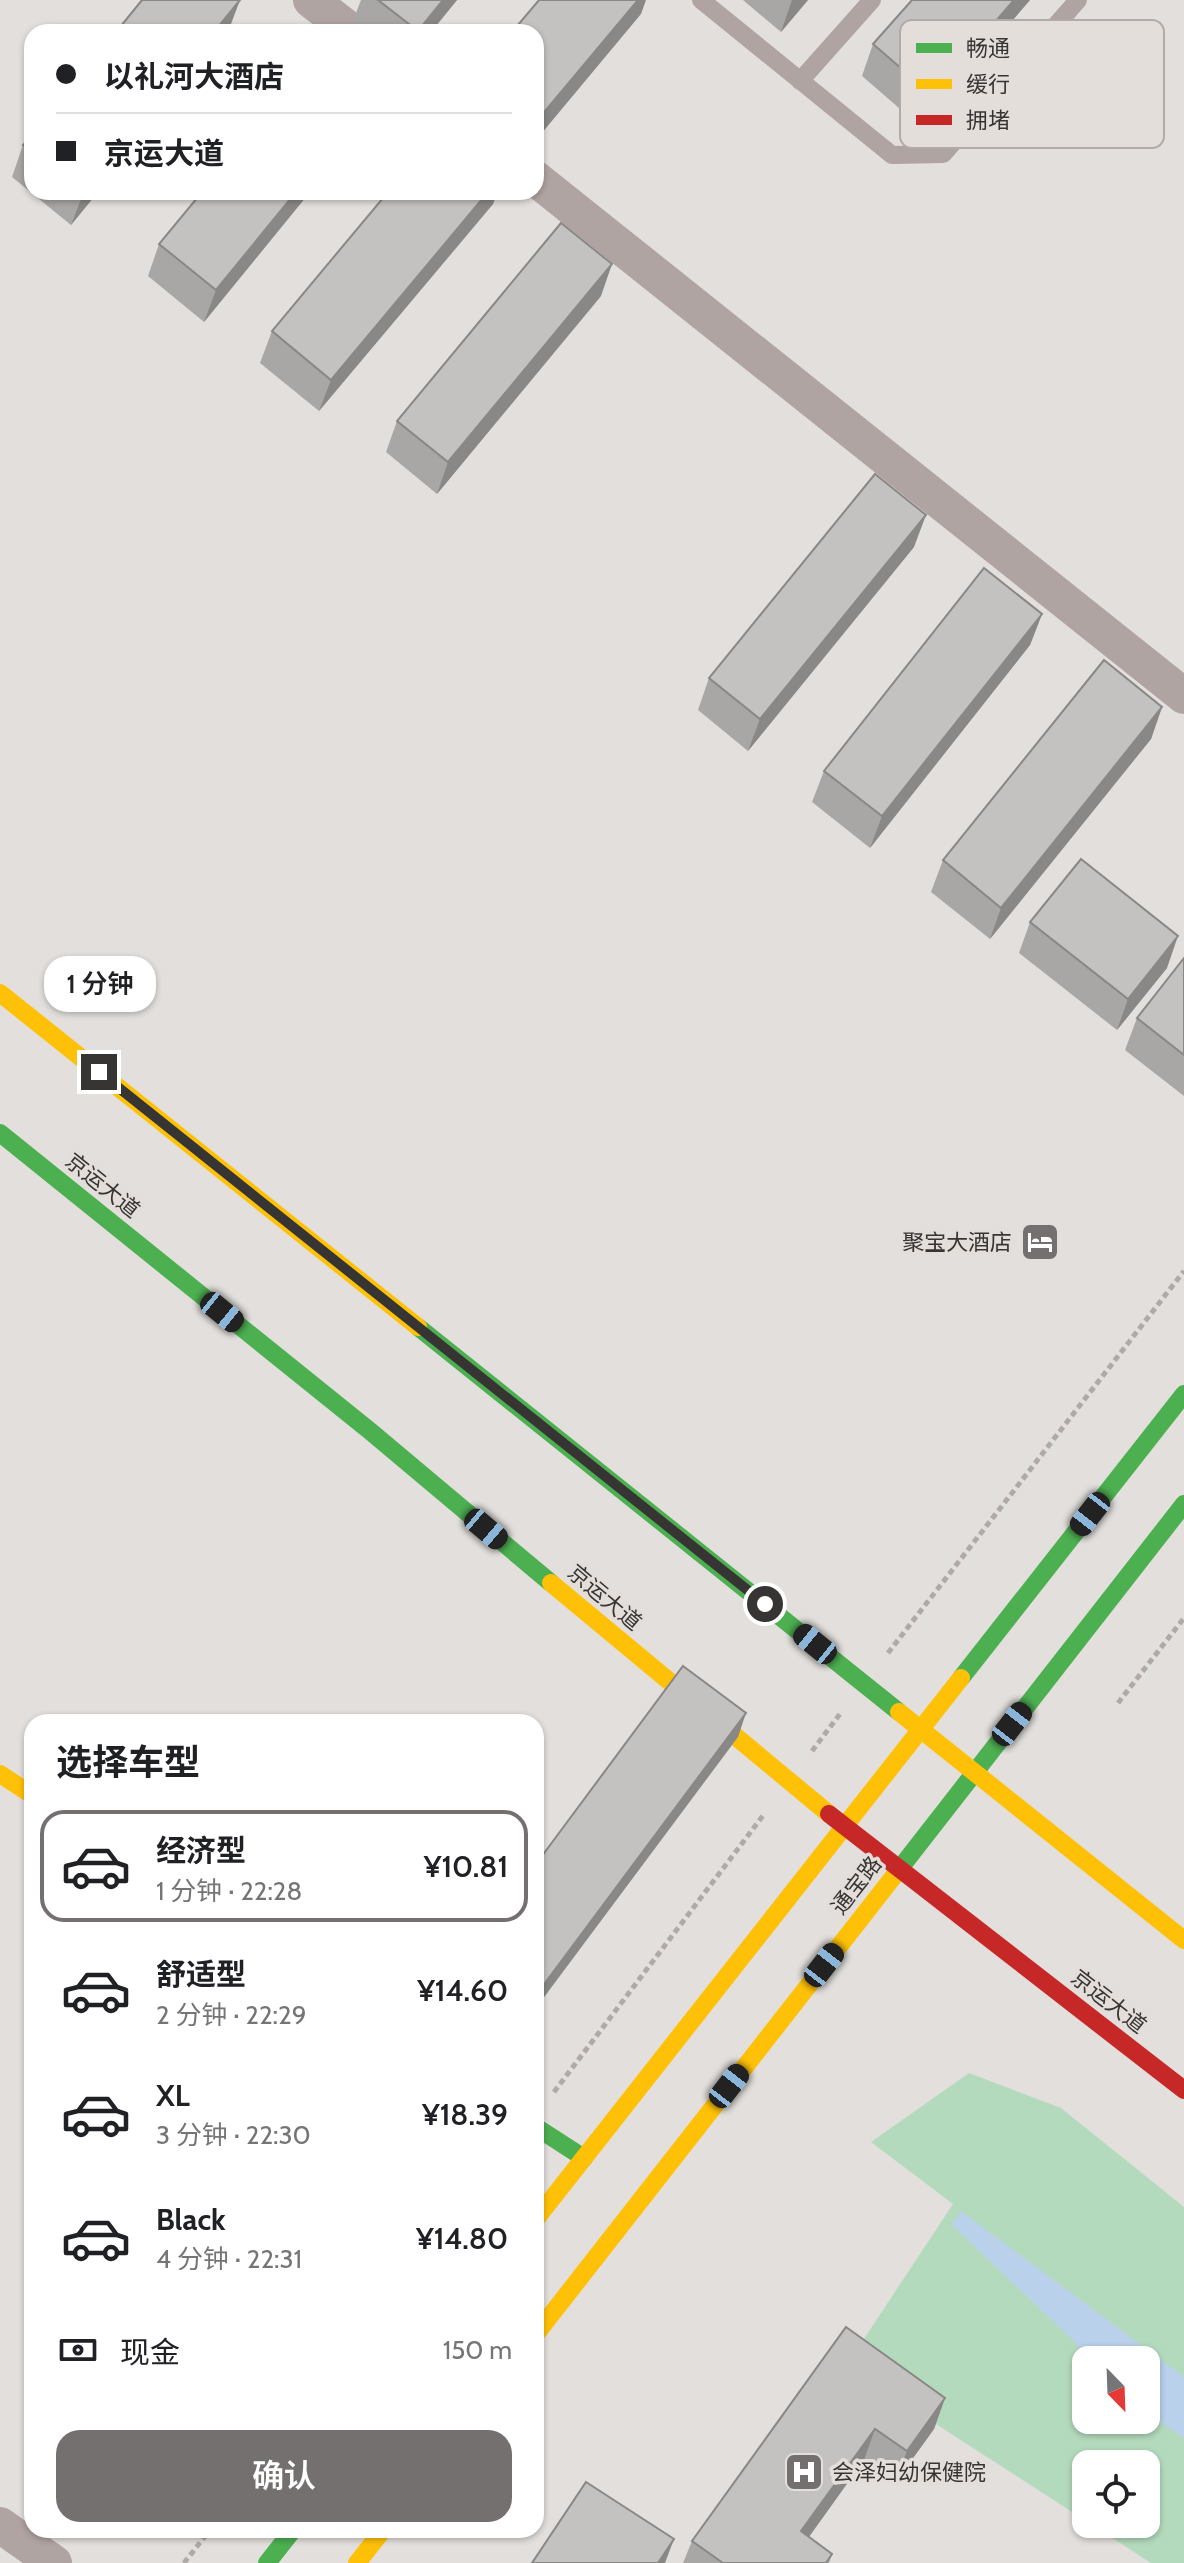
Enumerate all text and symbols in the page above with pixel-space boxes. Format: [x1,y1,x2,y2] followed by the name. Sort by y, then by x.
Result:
[900,20,1164,148] legend
[966,35,1010,62] text: 畅通
[104,58,284,95] text: 以礼河大酒店
[966,71,1010,98] text: 缓行
[966,107,1010,134] text: 拥堵
[104,135,224,172] text: 京运大道
[43,956,155,1012] callout: 1 分钟
[66,968,134,1000] text: 1 分钟
[81,1054,117,1090] route end
[60,1147,145,1224] street label: 京运大道
[1019,1221,1061,1263] hotel icon: 聚宝大酒店
[902,1229,1012,1256] place label: 聚宝大酒店
[196,1288,248,1336] car
[1066,1488,1114,1540] car
[460,1504,512,1554] car
[562,1559,647,1636] street label: 京运大道
[747,1586,783,1622] route start
[789,1620,841,1668] car
[988,1698,1036,1750] car
[56,1740,200,1784] text: 选择车型
[60,1830,132,1902] icon: car
[156,1832,246,1869] text: 经济型
[424,1848,508,1885] text: ¥10.81
[825,1851,887,1920] street label: 通宝路
[156,1875,302,1907] text: 1 分钟 · 22:28
[800,1939,848,1991] car
[60,1954,132,2026] icon: car
[156,1956,246,1993] text: 舒适型
[1066,1964,1152,2039] street label: 京运大道
[417,1972,508,2009] text: ¥14.60
[156,1999,306,2031] text: 2 分钟 · 22:29
[705,2060,753,2112] car
[156,2077,190,2114] text: XL
[60,2078,132,2150] icon: car
[422,2096,508,2133] text: ¥18.39
[156,2119,311,2151] text: 3 分钟 · 22:30
[156,2201,226,2238] text: Black
[60,2202,132,2274] icon: car
[416,2220,508,2257] text: ¥14.80
[156,2243,302,2275] text: 4 分钟 · 22:31
[56,2328,100,2372] icon: cash
[120,2334,180,2371] text: 现金
[443,2334,512,2366] text: 150 m
[1072,2346,1160,2434] north arrow
[1072,2346,1160,2538] map controls
[56,2430,512,2522] button: 确认
[1072,2450,1160,2538] button: locate
[783,2451,825,2493] hospital icon: 会泽妇幼保健院
[832,2459,986,2486] place label: 会泽妇幼保健院

